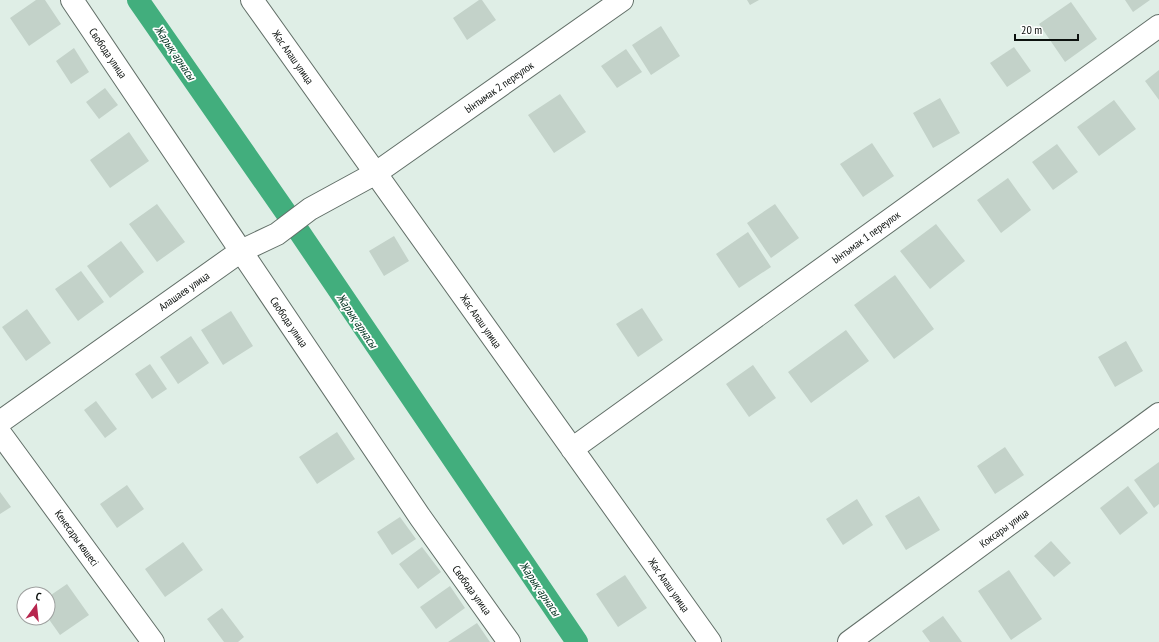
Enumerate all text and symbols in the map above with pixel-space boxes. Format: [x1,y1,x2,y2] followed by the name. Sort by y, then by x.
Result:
[1015,16,1078,42] scale bar
[151,22,200,84] water label: Жарық арнасы
[1021,22,1042,37] text: 20 m
[86,25,130,81] street label: Свобода улица
[269,26,317,87] street label: Жас Алаш улица
[462,58,537,116] street label: Ынтымак 2 переулок
[829,207,903,266] street label: Ынтымак 1 переулок
[156,268,212,314] street label: Алашаев улица
[333,290,382,352] water label: Жарық арнасы
[457,290,505,351] street label: Жас Алаш улица
[267,294,311,350] street label: Свобода улица
[977,505,1031,551] street label: Коксары улица
[52,507,102,569] street label: Кенесары көшесі
[645,554,693,615] street label: Жас Алаш улица
[516,558,565,620] water label: Жарық арнасы
[449,563,495,617] street label: Свобода улица
[16,586,56,626] north arrow
[34,589,43,604] text: С

